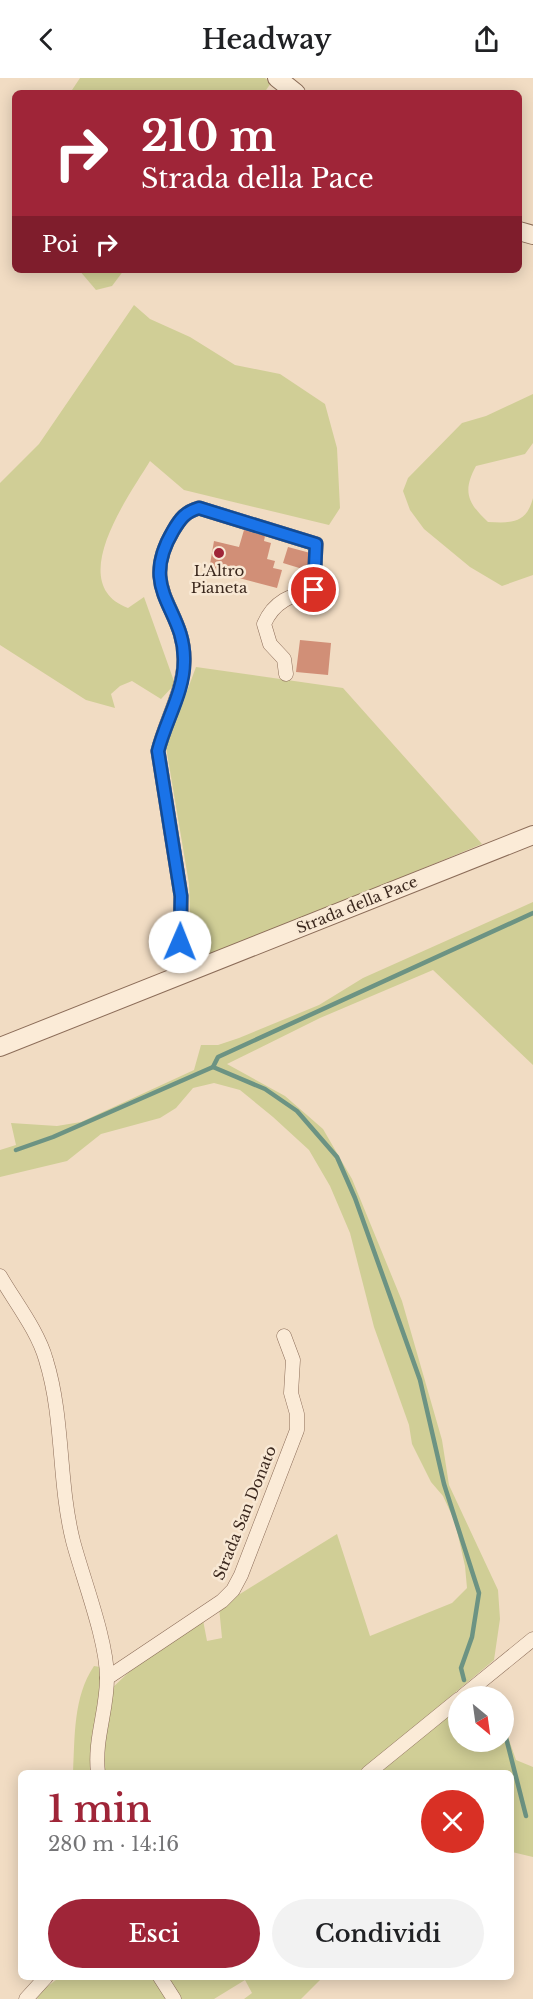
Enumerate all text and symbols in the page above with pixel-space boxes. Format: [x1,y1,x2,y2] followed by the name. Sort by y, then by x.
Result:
[30,23,63,56] icon: back
[202,23,331,56] text: Headway
[470,23,503,56] icon: share
[141,110,276,162] text: 210 m
[42,114,120,192] icon: right
[141,162,374,195] text: Strada della Pace
[90,228,123,261] icon: right
[42,231,78,258] text: Poi
[212,546,226,560] marker: L'Altro Pianeta
[191,561,248,597] place label: L'Altro Pianeta
[288,564,339,615] pin
[297,573,330,606] icon: arrive
[293,872,420,938] street label: Strada della Pace
[148,910,212,974] position arrow
[209,1443,280,1583] street label: Strada San Donato
[448,1686,514,1752] north arrow
[448,1686,514,1752] map controls
[48,1787,152,1832] text: 1 min
[421,1790,484,1853] button: close
[48,1832,179,1856] text: 280 m · 14:16
[48,1899,260,1968] button: Esci
[272,1899,484,1968] button: Condividi

